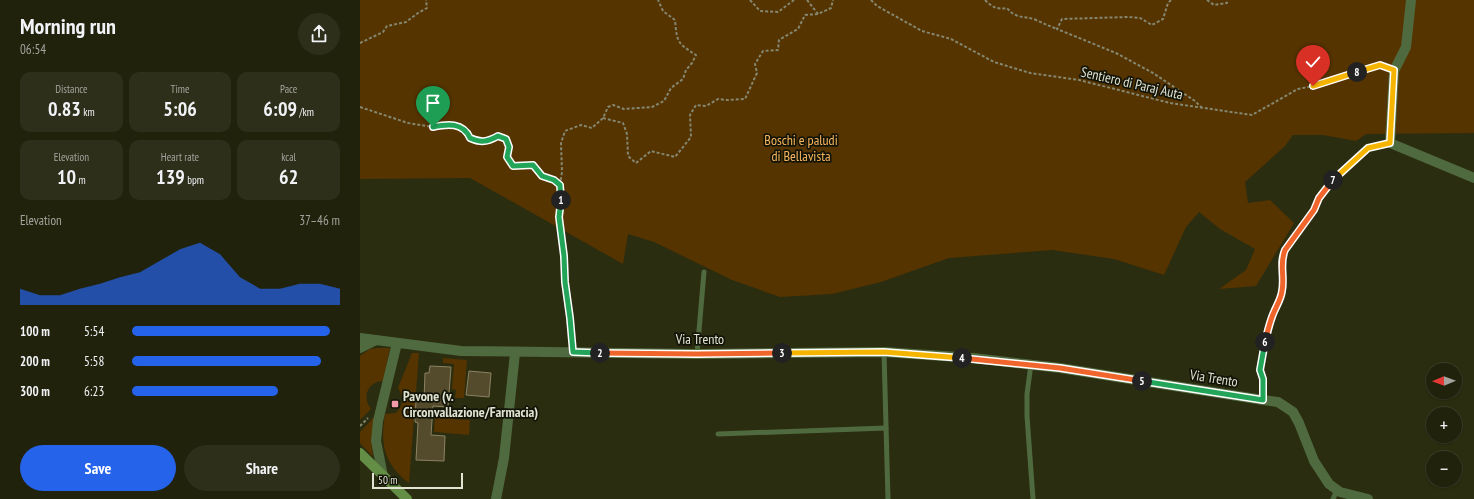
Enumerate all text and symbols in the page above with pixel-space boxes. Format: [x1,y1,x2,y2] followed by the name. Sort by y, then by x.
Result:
[20,12,116,40] text: Morning run
[298,13,340,55] button: share
[20,41,46,58] text: 06:54
[1296,45,1330,86] pin
[1302,51,1324,73] icon: check
[1347,62,1367,82] pin: 8
[1079,63,1185,103] street label: Sentiero di Paraj Auta
[1354,65,1360,79] text: 8
[55,82,88,96] text: Distance
[170,82,190,96] text: Time
[280,82,297,96] text: Pace
[416,86,450,127] pin
[422,92,444,114] icon: arrive
[48,96,81,122] text: 0.83
[163,96,197,122] text: 5:06
[263,96,297,122] text: 6:09
[81,105,95,119] text: km
[297,105,314,119] text: /km
[764,131,838,165] park label: Boschi e paludi di Bellavista
[54,150,89,164] text: Elevation
[161,150,199,164] text: Heart rate
[281,150,296,164] text: kcal
[57,164,76,190] text: 10
[156,164,185,190] text: 139
[279,164,298,190] text: 62
[1323,170,1343,190] pin: 7
[76,173,86,187] text: m
[185,173,204,187] text: bpm
[1330,173,1336,187] text: 7
[551,190,571,210] pin: 1
[558,193,564,207] text: 1
[20,212,62,229] text: Elevation
[299,212,340,229] text: 37–46 m
[20,323,50,340] text: 100 m
[84,323,104,340] text: 5:54
[675,330,724,348] street label: Via Trento
[1255,332,1275,352] pin: 6
[1262,335,1268,349] text: 6
[590,343,610,363] pin: 2
[772,343,792,363] pin: 3
[597,346,603,360] text: 2
[779,346,785,360] text: 3
[952,348,972,368] pin: 4
[959,351,965,365] text: 4
[20,353,50,370] text: 200 m
[84,353,104,370] text: 5:58
[1426,363,1462,399] north arrow
[1426,363,1462,487] map controls
[1188,365,1239,391] street label: Via Trento
[1132,371,1152,391] pin: 5
[1139,374,1145,388] text: 5
[20,383,50,400] text: 300 m
[84,383,104,400] text: 6:23
[403,387,538,421] place label: Pavone (v. Circonvallazione/Farmacia)
[390,399,400,409] marker: Pavone (v. Circonvallazione/Farmacia)
[1426,407,1462,443] button: +
[20,445,176,491] button: Save
[184,445,340,491] button: Share
[1426,451,1462,487] button: −
[372,471,463,490] scale bar
[378,473,397,487] text: 50 m

